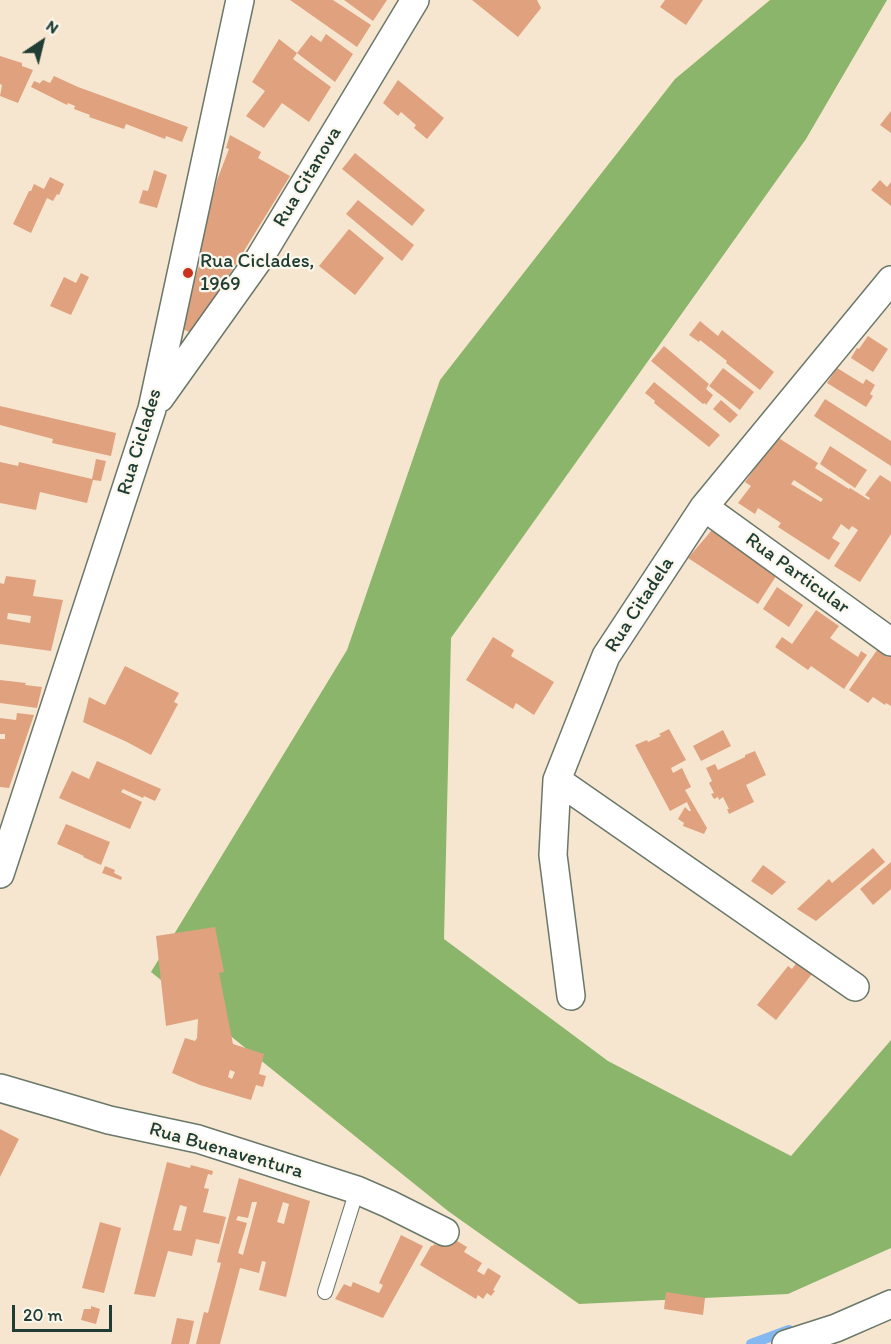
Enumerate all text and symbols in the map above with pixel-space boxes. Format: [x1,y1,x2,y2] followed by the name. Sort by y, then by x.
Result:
[12,12,72,72] north arrow
[43,16,62,38] text: N
[269,122,347,232] street label: Rua Citanova
[200,250,314,297] place label: Rua Ciclades, 1969
[181,266,195,280] marker: Rua Ciclades, 1969
[112,386,168,498] street label: Rua Ciclades
[740,528,854,620] street label: Rua Particular
[600,553,680,657] street label: Rua Citadela
[146,1118,306,1184] street label: Rua Buenaventura
[15,1293,116,1331] scale bar
[23,1304,63,1326] text: 20 m

